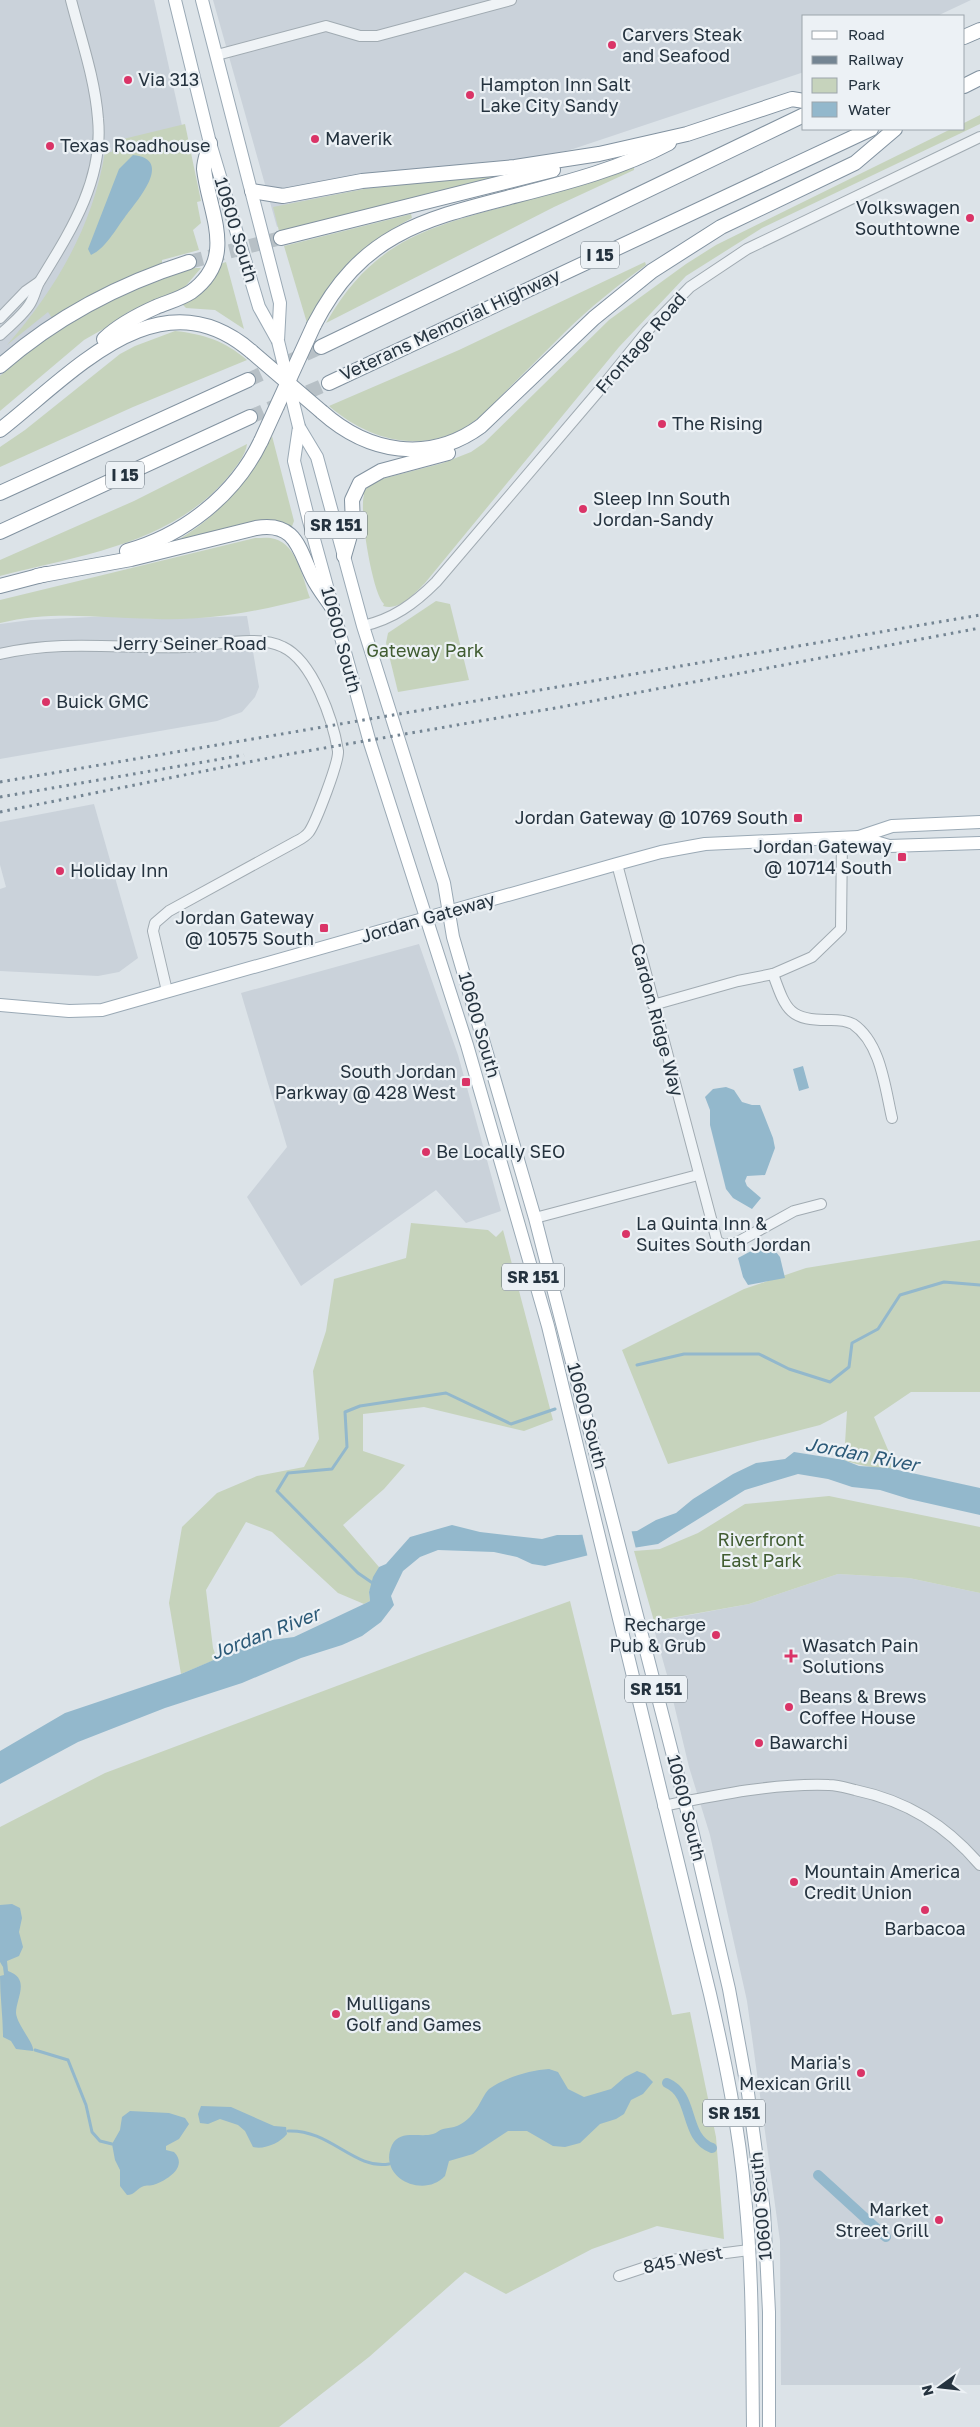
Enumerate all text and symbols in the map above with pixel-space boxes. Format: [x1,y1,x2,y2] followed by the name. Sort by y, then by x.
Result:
[802,15,965,130] legend
[622,23,742,66] place label: Carvers Steak and Seafood
[848,25,885,43] text: Road
[606,39,618,51] marker: Carvers Steak and Seafood
[848,50,904,68] text: Railway
[138,68,199,90] place label: Via 313
[480,73,631,116] place label: Hampton Inn Salt Lake City Sandy
[122,74,134,86] marker: Via 313
[848,75,881,93] text: Park
[464,89,476,101] marker: Hampton Inn Salt Lake City Sandy
[848,100,891,118] text: Water
[325,127,392,149] place label: Maverik
[309,133,321,145] marker: Maverik
[60,134,210,156] place label: Texas Roadhouse
[44,140,56,152] marker: Texas Roadhouse
[210,174,263,285] street label: 10600 South
[855,196,960,239] place label: Volkswagen Southtowne
[964,212,976,224] marker: Volkswagen Southtowne
[581,242,619,268] road number: I 15
[336,263,563,385] street label: Veterans Memorial Highway
[590,287,690,397] street label: Frontage Road
[672,412,763,434] place label: The Rising
[656,418,668,430] marker: The Rising
[106,462,144,488] road number: I 15
[593,487,730,530] place label: Sleep Inn South Jordan-Sandy
[577,503,589,515] marker: Sleep Inn South Jordan-Sandy
[305,512,367,538] road number: SR 151
[317,584,367,695] street label: 10600 South
[113,632,267,654] street label: Jerry Seiner Road
[366,639,484,661] park label: Gateway Park
[56,690,149,712] place label: Buick GMC
[40,696,52,708] marker: Buick GMC
[515,806,788,828] place label: Jordan Gateway @ 10769 South
[792,812,804,824] marker: Jordan Gateway @ 10769 South
[753,835,892,878] place label: Jordan Gateway @ 10714 South
[896,851,908,863] marker: Jordan Gateway @ 10714 South
[70,859,168,881] place label: Holiday Inn
[54,865,66,877] marker: Holiday Inn
[358,887,497,947] street label: Jordan Gateway
[175,906,314,949] place label: Jordan Gateway @ 10575 South
[318,922,330,934] marker: Jordan Gateway @ 10575 South
[627,941,689,1099] street label: Cardon Ridge Way
[454,969,506,1080] street label: 10600 South
[275,1060,456,1103] place label: South Jordan Parkway @ 428 West
[460,1076,472,1088] marker: South Jordan Parkway @ 428 West
[436,1140,565,1162] place label: Be Locally SEO
[420,1146,432,1158] marker: Be Locally SEO
[636,1212,811,1255] place label: La Quinta Inn & Suites South Jordan
[620,1228,632,1240] marker: La Quinta Inn & Suites South Jordan
[502,1264,564,1290] road number: SR 151
[563,1360,613,1471] street label: 10600 South
[804,1431,923,1476] water label: Jordan River
[718,1528,804,1571] park label: Riverfront East Park
[207,1600,325,1664] water label: Jordan River
[610,1613,706,1656] place label: Recharge Pub & Grub
[710,1629,722,1641] marker: Recharge Pub & Grub
[802,1634,919,1677] place label: Wasatch Pain Solutions
[784,1649,798,1663] marker: Wasatch Pain Solutions
[625,1676,687,1702] road number: SR 151
[799,1685,927,1728] place label: Beans & Brews Coffee House
[783,1701,795,1713] marker: Beans & Brews Coffee House
[769,1731,848,1753] place label: Bawarchi
[753,1737,765,1749] marker: Bawarchi
[663,1752,711,1863] street label: 10600 South
[804,1860,960,1903] place label: Mountain America Credit Union
[788,1876,800,1888] marker: Mountain America Credit Union
[919,1904,931,1916] marker: Barbacoa
[884,1917,966,1939] place label: Barbacoa
[346,1992,482,2035] place label: Mulligans Golf and Games
[330,2008,342,2020] marker: Mulligans Golf and Games
[739,2051,851,2094] place label: Maria's Mexican Grill
[855,2067,867,2079] marker: Maria's Mexican Grill
[703,2100,765,2126] road number: SR 151
[744,2151,776,2261] street label: 10600 South
[835,2198,929,2241] place label: Market Street Grill
[933,2214,945,2226] marker: Market Street Grill
[641,2241,724,2278] street label: 845 West
[915,2362,965,2412] north arrow
[917,2383,937,2398] text: N

